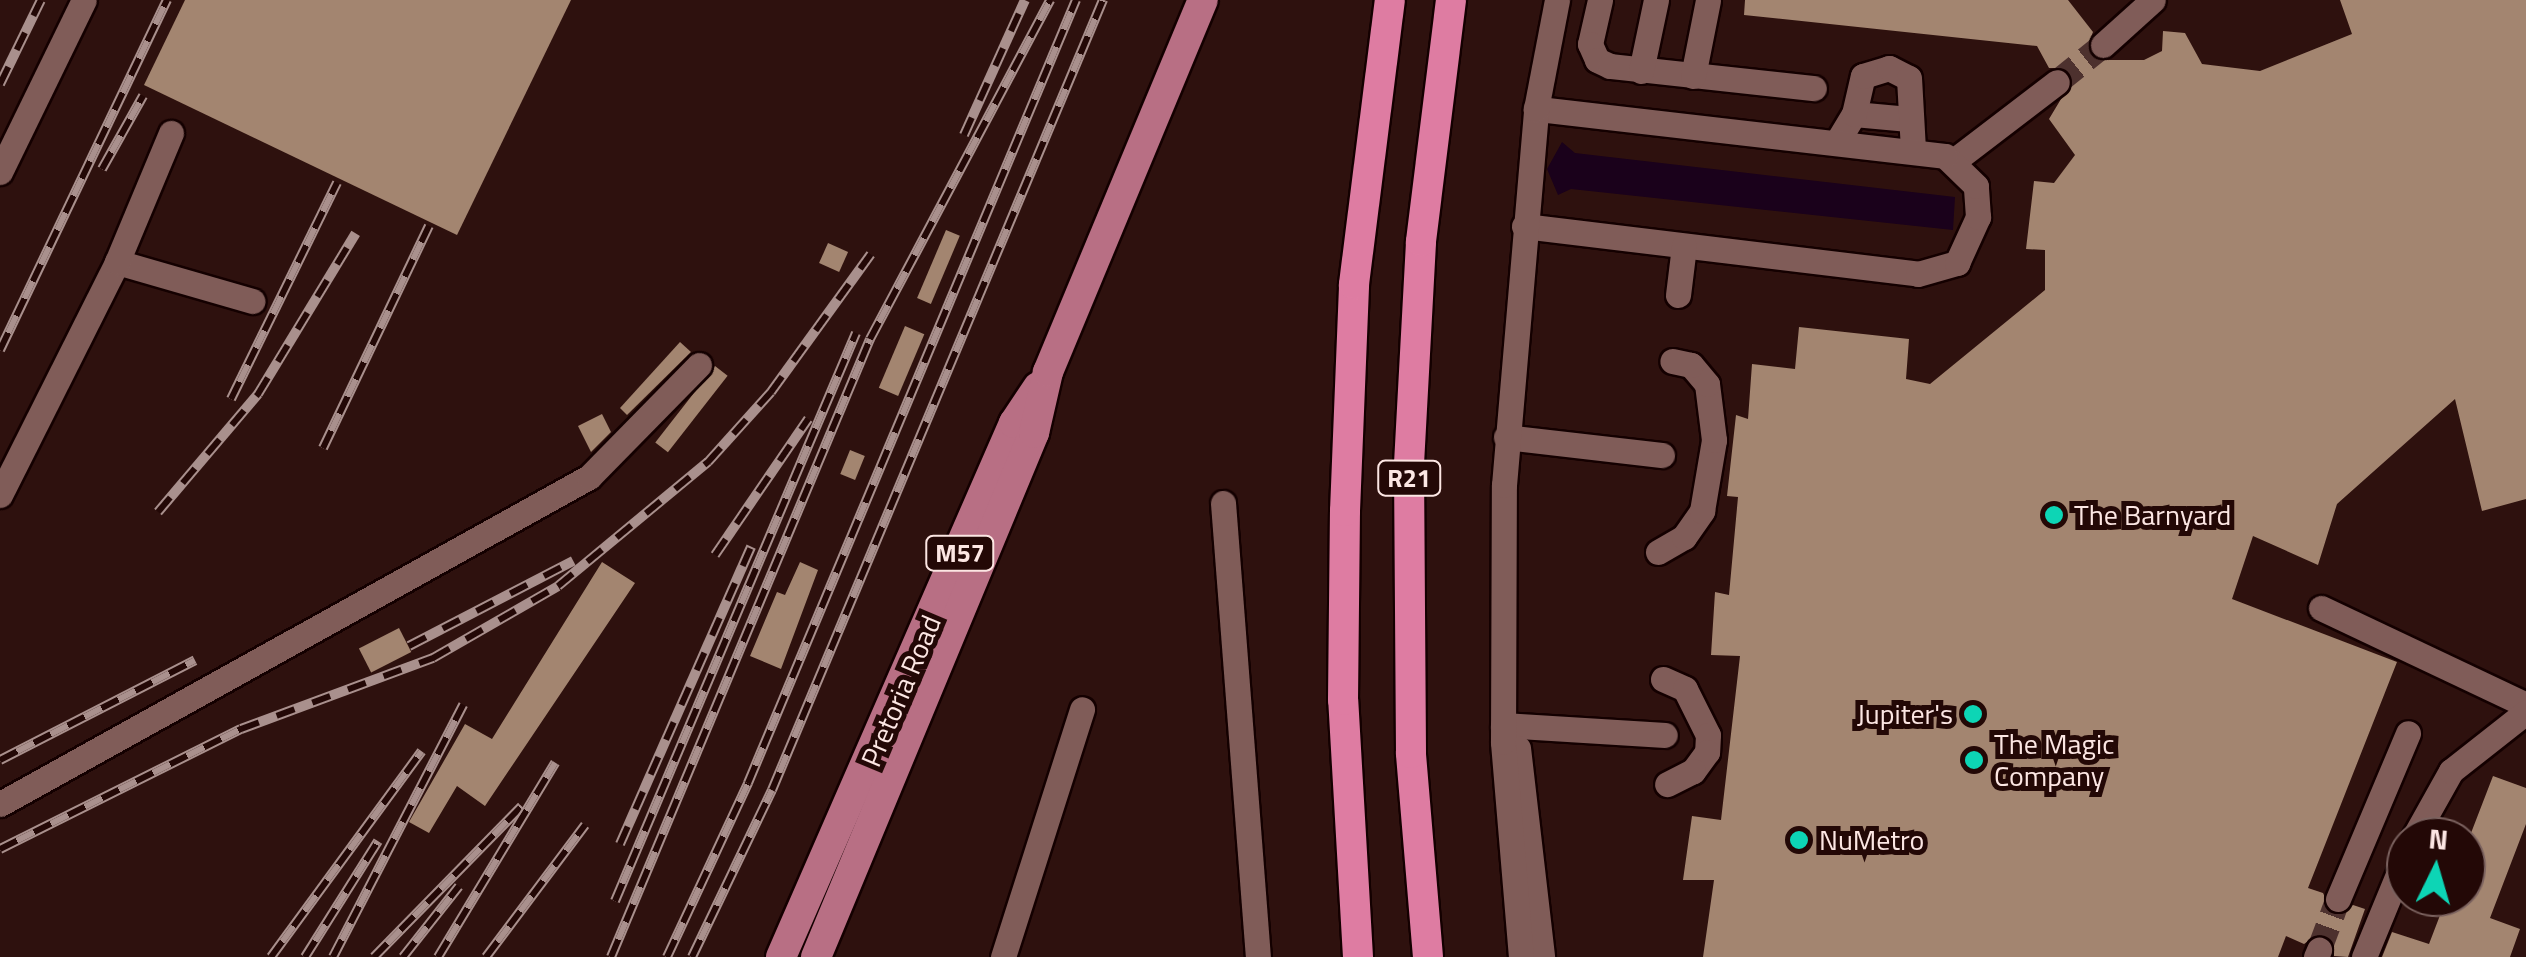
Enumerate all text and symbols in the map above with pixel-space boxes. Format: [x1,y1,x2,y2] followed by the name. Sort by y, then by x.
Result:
[1376,458,1442,498] road number: R21
[2074,498,2231,532] place label: The Barnyard
[2043,504,2065,526] marker: The Barnyard
[925,533,995,573] road number: M57
[854,610,948,772] street label: Pretoria Road
[1857,697,1953,731] place label: Jupiter's
[1962,703,1984,725] marker: Jupiter's
[1994,727,2114,793] place label: The Magic Company
[1963,749,1985,771] marker: The Magic Company
[2427,816,2450,861] text: N
[2386,817,2486,917] north arrow
[1819,823,1924,857] place label: NuMetro
[1788,829,1810,851] marker: NuMetro

